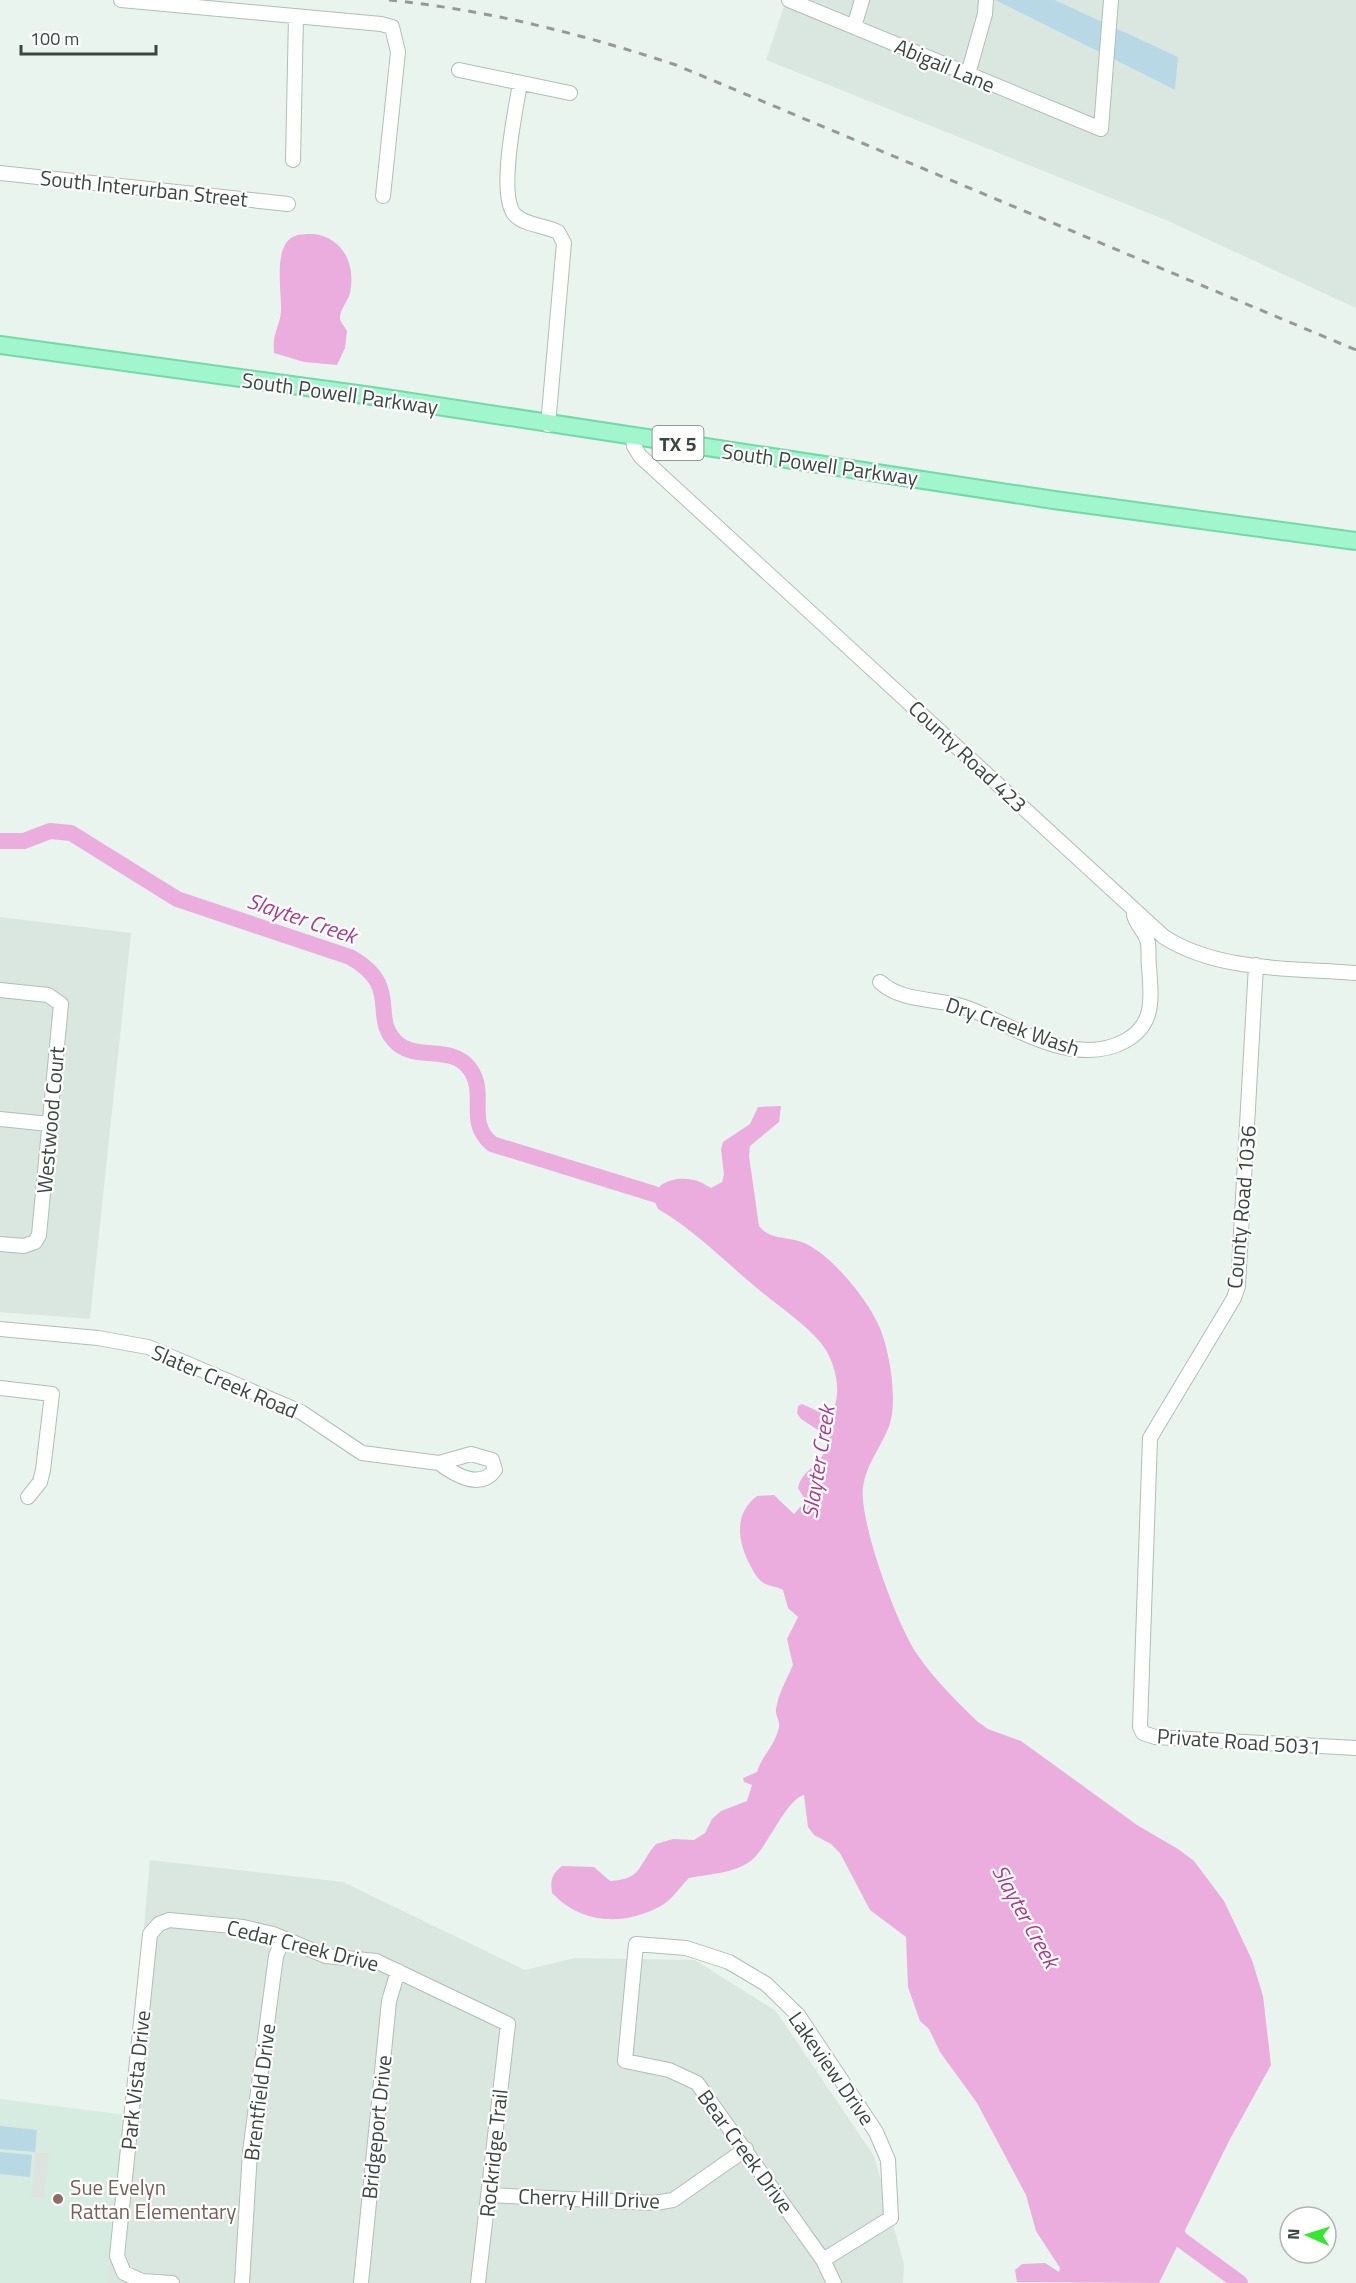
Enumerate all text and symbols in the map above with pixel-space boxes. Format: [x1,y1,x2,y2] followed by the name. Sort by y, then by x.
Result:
[21,18,156,56] scale bar
[30,25,79,52] text: 100 m
[890,30,1000,100] street label: Abigail Lane
[39,161,250,215] street label: South Interurban Street
[240,363,440,423] street label: South Powell Parkway
[652,426,704,460] road number: TX 5
[720,434,920,494] street label: South Powell Parkway
[901,692,1035,820] street label: County Road 423
[243,883,363,953] water label: Slayter Creek
[942,988,1084,1064] street label: Dry Creek Wash
[28,1044,72,1195] street label: Westwood Court
[1218,1124,1264,1290] street label: County Road 1036
[147,1336,303,1426] street label: Slater Creek Road
[792,1401,844,1521] water label: Slayter Creek
[1156,1719,1322,1763] street label: Private Road 5031
[984,1858,1069,1976] water label: Slayter Creek
[224,1911,382,1979] street label: Cedar Creek Drive
[781,2005,883,2131] street label: Lakeview Drive
[112,2009,158,2151] street label: Park Vista Drive
[235,2022,283,2162] street label: Brentfield Drive
[353,2053,399,2201] street label: Bridgeport Drive
[690,2082,802,2220] street label: Bear Creek Drive
[470,2087,516,2219] street label: Rockridge Trail
[70,2171,236,2227] place label: Sue Evelyn Rattan Elementary
[518,2180,660,2216] street label: Cherry Hill Drive
[51,2192,65,2206] marker: Sue Evelyn Rattan Elementary
[1278,2205,1338,2265] north arrow
[1281,2228,1305,2240] text: N

